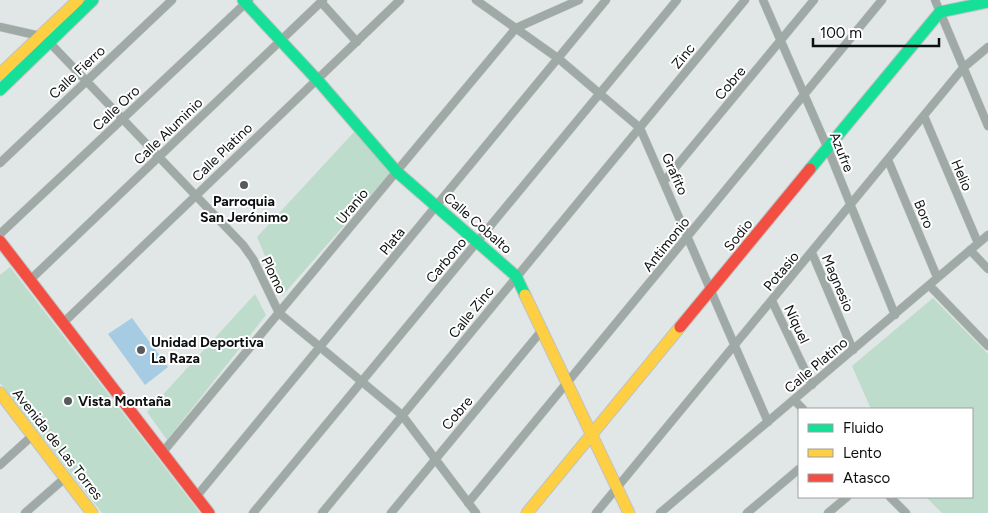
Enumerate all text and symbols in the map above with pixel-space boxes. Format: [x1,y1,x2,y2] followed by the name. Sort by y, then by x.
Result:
[813,15,939,47] scale bar
[820,24,862,42] text: 100 m
[668,40,699,72] street label: Zinc
[46,42,109,103] street label: Calle Fierro
[711,63,750,104] street label: Cobre
[89,82,143,134] street label: Calle Oro
[130,94,206,168] street label: Calle Aluminio
[189,119,256,185] street label: Calle Platino
[826,130,857,175] street label: Azufre
[658,151,691,198] street label: Grafito
[947,157,976,194] street label: Helio
[238,179,250,191] marker: Parroquia San Jerónimo
[333,185,372,227] street label: Uranio
[440,189,515,258] street label: Calle Cobalto
[200,193,288,226] place label: Parroquia San Jerónimo
[910,197,937,231] street label: Boro
[639,214,693,275] street label: Antimonio
[720,216,756,255] street label: Sodio
[376,224,409,259] street label: Plata
[422,234,470,287] street label: Carbono
[760,248,803,295] street label: Potasio
[818,252,857,314] street label: Magnesio
[257,254,290,297] street label: Plomo
[445,283,498,342] street label: Calle Zinc
[780,302,813,346] street label: Níquel
[151,334,264,367] place label: Unidad Deportiva La Raza
[781,334,851,397] street label: Calle Platino
[135,344,147,356] marker: Unidad Deportiva La Raza
[9,385,106,503] street label: Avenida de Las Torres
[78,393,171,410] place label: Vista Montaña
[438,393,477,434] street label: Cobre
[62,395,74,407] marker: Vista Montaña
[798,408,973,498] legend
[843,419,884,437] text: Fluido
[843,444,882,462] text: Lento
[843,469,891,487] text: Atasco

